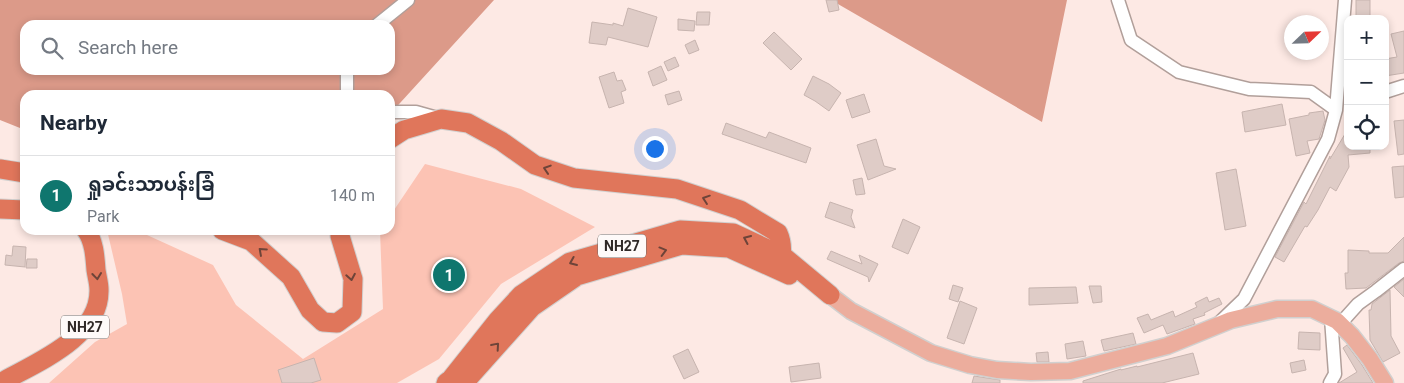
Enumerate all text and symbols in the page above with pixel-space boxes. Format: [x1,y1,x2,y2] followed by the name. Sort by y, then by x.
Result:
[1284,15,1329,60] north arrow
[1344,15,1389,150] map controls
[1344,15,1389,60] button: +
[20,20,395,75] search box
[38,34,66,62] icon: search
[78,36,178,59] text: Search here
[1344,60,1389,105] button: −
[1344,105,1389,150] button: locate
[40,111,107,135] text: Nearby
[642,136,668,162] your location
[544,165,552,175] one-way arrow
[87,173,215,196] text: ရှုခင်းသာပန်းခြံ
[51,186,61,205] text: 1
[330,186,375,205] text: 140 m
[703,195,711,205] one-way arrow
[87,207,119,226] text: Park
[598,235,646,258] road number: NH27
[743,235,752,246] one-way arrow
[658,246,666,256] one-way arrow
[259,248,268,257] one-way arrow
[569,255,578,266] one-way arrow
[433,256,465,294] pin: 1
[91,273,102,281] one-way arrow
[346,273,356,282] one-way arrow
[61,316,109,338] road number: NH27
[490,343,499,352] one-way arrow

